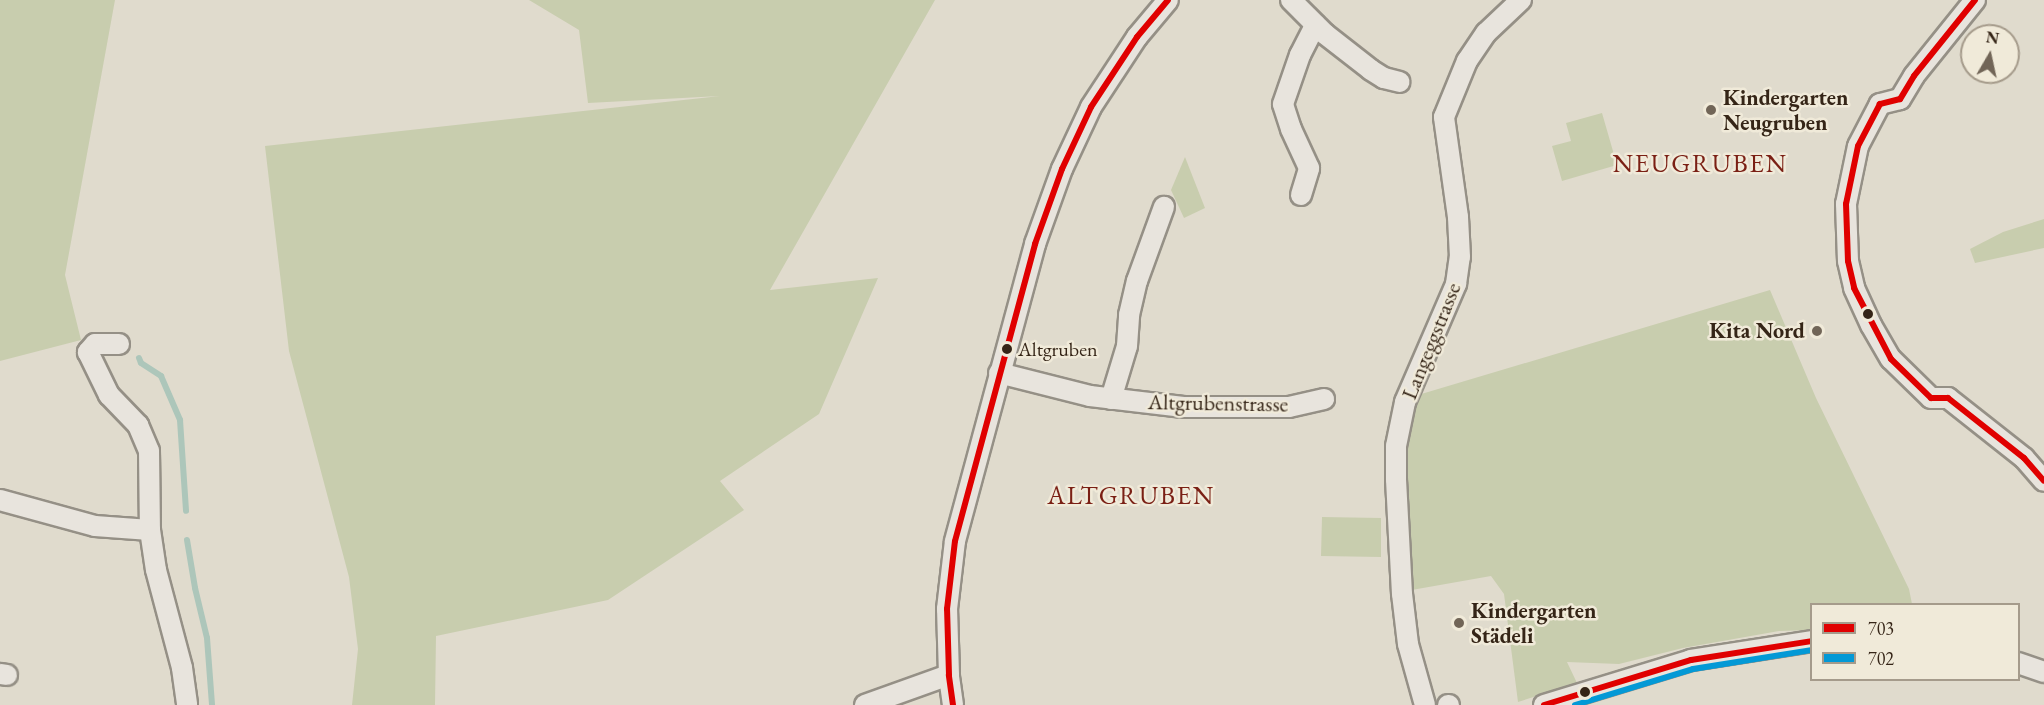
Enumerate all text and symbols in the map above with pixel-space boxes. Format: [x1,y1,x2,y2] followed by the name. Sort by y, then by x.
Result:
[1960,24,2020,84] north arrow
[1985,26,2001,49] text: N
[1723,84,1848,136] place label: Kindergarten Neugruben
[1704,103,1718,117] marker: Kindergarten Neugruben
[1612,148,1788,180] district label: NEUGRUBEN
[1396,279,1466,403] street label: Langeggstrasse
[1862,308,1874,320] unlabelled marker
[1709,318,1805,344] place label: Kita Nord
[1810,324,1824,338] marker: Kita Nord
[1018,337,1097,361] place label: Altgruben
[1001,343,1013,355] marker: Altgruben
[1148,389,1288,417] street label: Altgrubenstrasse
[1047,480,1215,512] district label: ALTGRUBEN
[1471,597,1596,648] place label: Kindergarten Städeli
[1810,603,2020,681] legend
[1452,616,1466,630] marker: Kindergarten Städeli
[1868,617,1894,640] text: 703
[1868,647,1894,670] text: 702
[1579,686,1591,698] unlabelled marker

